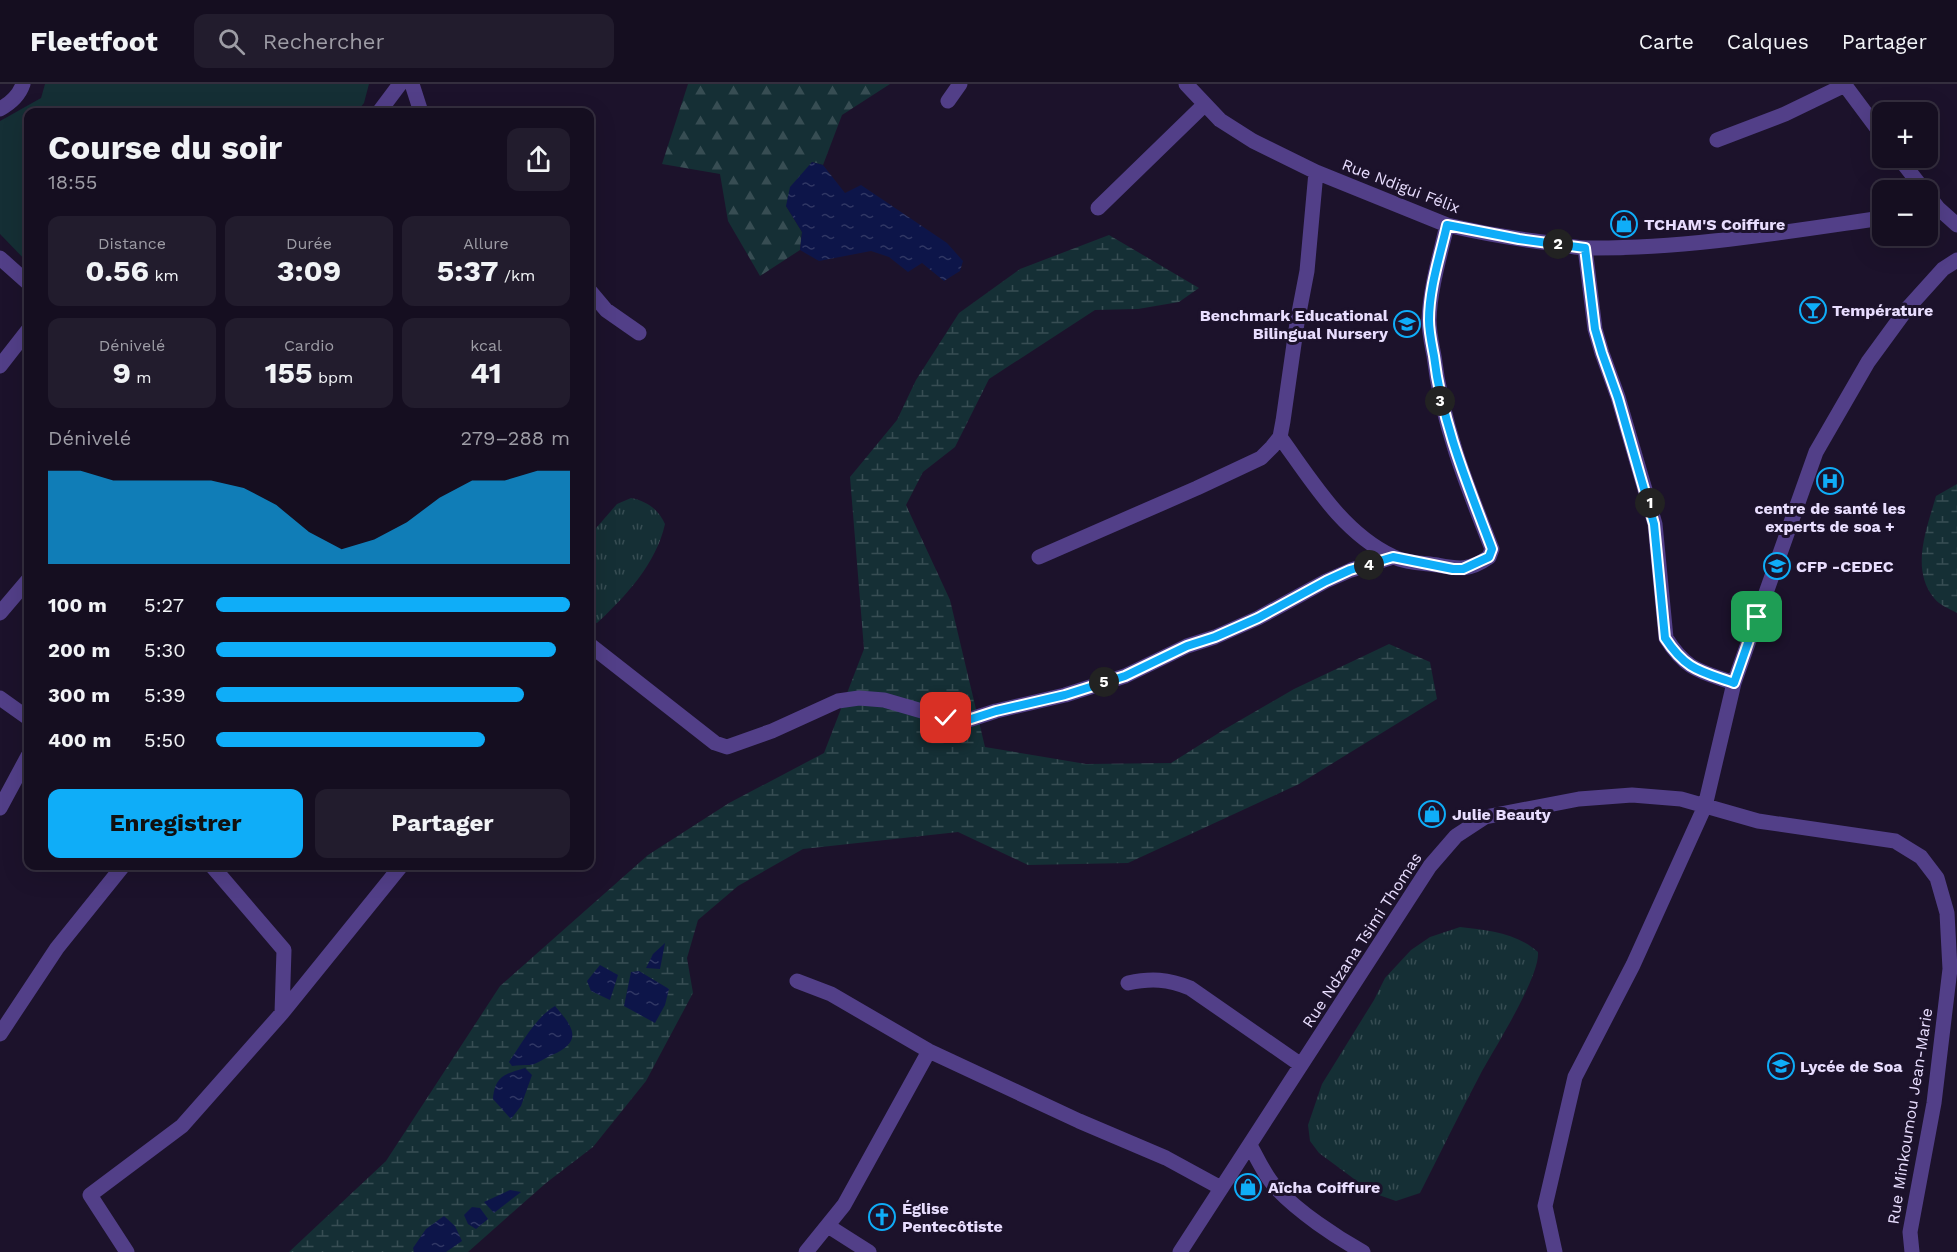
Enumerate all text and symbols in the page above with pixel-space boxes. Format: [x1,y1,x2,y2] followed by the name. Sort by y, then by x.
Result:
[194,14,614,68] search box
[30,25,158,58] text: Fleetfoot
[215,25,248,58] icon: search
[263,29,385,54] text: Rechercher
[1639,29,1694,54] text: Carte
[1727,29,1809,54] text: Calques
[1842,29,1927,54] text: Partager
[1872,102,1938,246] map controls
[1872,102,1938,168] button: +
[48,128,282,167] text: Course du soir
[507,128,570,191] button: share
[1339,155,1463,217] street label: Rue Ndigui Félix
[48,170,97,194] text: 18:55
[1872,180,1938,246] button: −
[1609,209,1639,239] shop icon: TCHAM'S Coiffure
[1644,215,1785,234] place label: TCHAM'S Coiffure
[1543,229,1573,259] pin: 2
[98,234,166,253] text: Distance
[286,234,332,253] text: Durée
[463,234,509,253] text: Allure
[1553,234,1563,253] text: 2
[85,253,149,288] text: 0.56
[277,253,341,288] text: 3:09
[437,253,498,288] text: 5:37
[149,266,179,285] text: km
[498,266,535,285] text: /km
[1798,295,1828,325] bar icon: Température
[1832,301,1933,320] place label: Température
[1200,306,1389,343] place label: Benchmark Educational Bilingual Nursery
[1392,309,1422,339] school or university icon: Benchmark Educational Bilingual Nursery
[99,336,165,355] text: Dénivelé
[284,336,334,355] text: Cardio
[470,336,502,355] text: kcal
[112,355,131,390] text: 9
[265,355,313,390] text: 155
[470,355,502,390] text: 41
[131,368,152,387] text: m
[313,368,353,387] text: bpm
[1425,386,1455,416] pin: 3
[1435,391,1445,410] text: 3
[48,426,131,450] text: Dénivelé
[461,426,570,450] text: 279–288 m
[1815,466,1845,496] hospital icon: centre de santé les experts de soa +
[1635,488,1665,518] pin: 1
[1647,493,1653,512] text: 1
[1754,499,1906,536] place label: centre de santé les experts de soa +
[1354,550,1384,580] pin: 4
[1762,551,1792,581] school or university icon: CFP -CEDEC
[1364,555,1374,574] text: 4
[1796,557,1894,576] place label: CFP -CEDEC
[1731,591,1782,642] pin
[48,593,107,617] text: 100 m
[144,593,184,617] text: 5:27
[1740,600,1773,633] icon: arrive
[48,638,110,662] text: 200 m
[144,638,186,662] text: 5:30
[1089,667,1119,697] pin: 5
[1099,672,1109,691] text: 5
[48,683,110,707] text: 300 m
[144,683,186,707] text: 5:39
[920,692,971,743] pin
[929,701,962,734] icon: check
[48,728,111,752] text: 400 m
[144,728,186,752] text: 5:50
[48,789,303,858] button: Enregistrer
[315,789,570,858] button: Partager
[1417,799,1447,829] shop icon: Julie Beauty
[1452,805,1552,824] place label: Julie Beauty
[1298,849,1426,1031] street label: Rue Ndzana Tsimi Thomas
[1884,1006,1936,1226] street label: Rue Minkoumou Jean-Marie
[1766,1051,1796,1081] school or university icon: Lycée de Soa
[1800,1057,1903,1076] place label: Lycée de Soa
[1233,1172,1263,1202] shop icon: Aïcha Coiffure
[1268,1178,1380,1197] place label: Aïcha Coiffure
[902,1199,1003,1236] place label: Église Pentecôtiste
[867,1202,897,1232] church icon: Église Pentecôtiste

